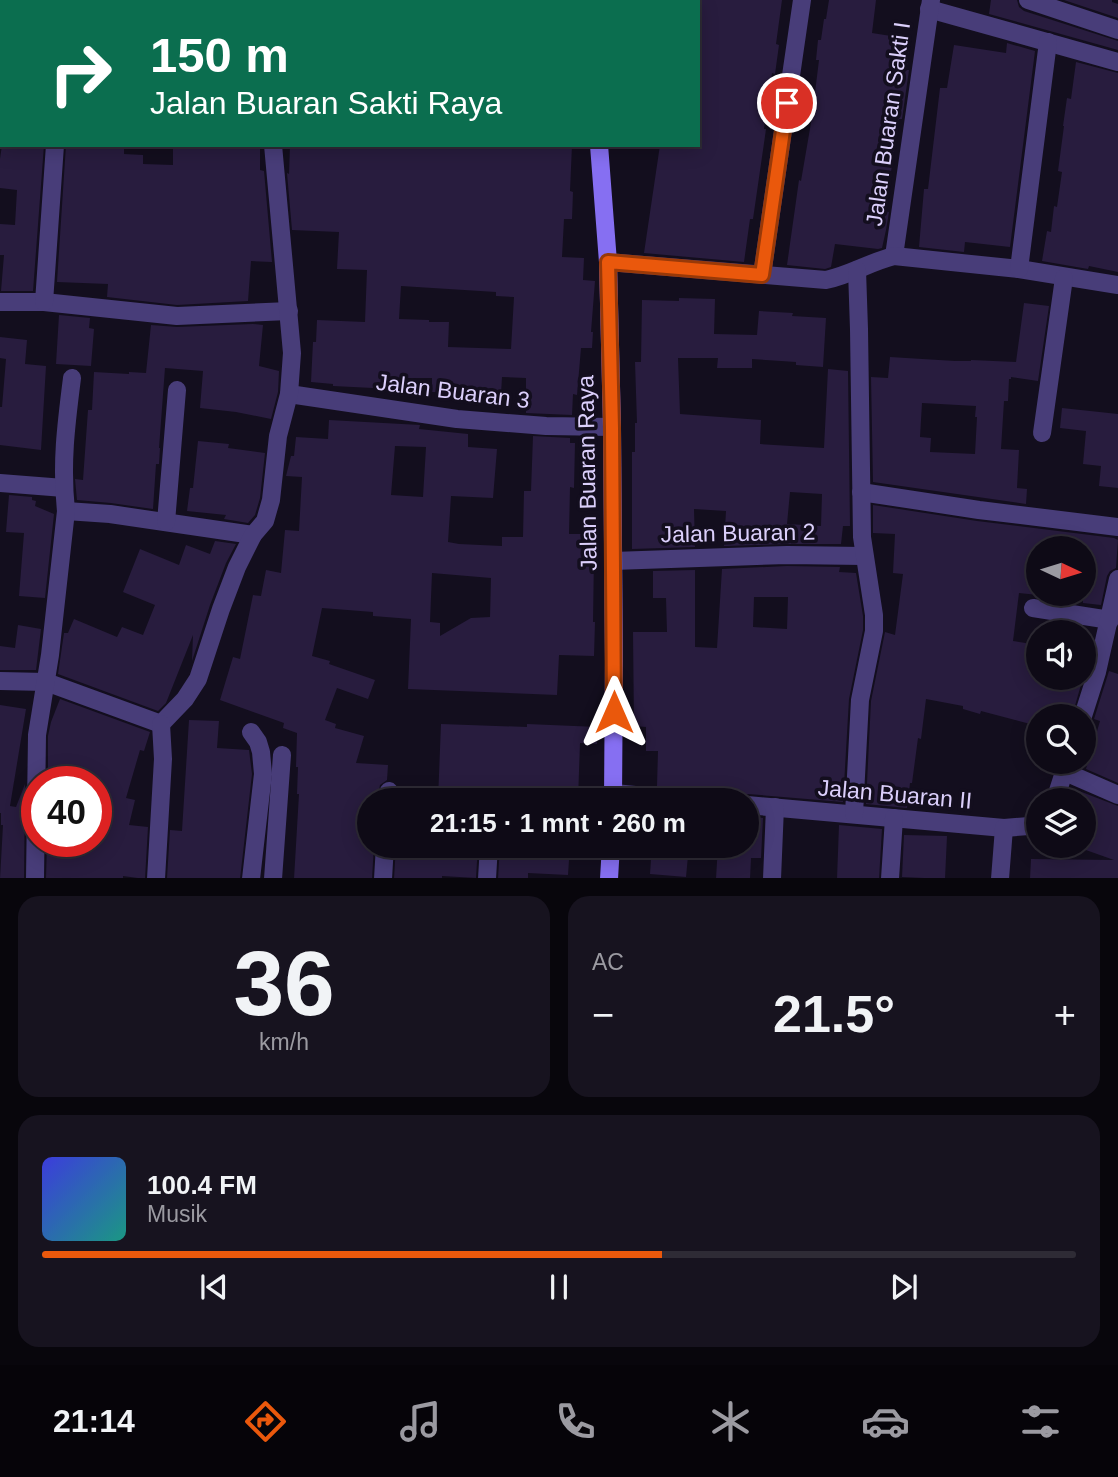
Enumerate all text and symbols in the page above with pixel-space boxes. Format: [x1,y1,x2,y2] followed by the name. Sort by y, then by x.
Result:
[861,20,915,228] street label: Jalan Buaran Sakti I
[35,28,126,119] icon: right
[150,28,289,82] text: 150 m
[757,73,817,133] pin
[768,84,806,122] icon: arrive
[150,85,502,121] text: Jalan Buaran Sakti Raya
[375,369,531,413] street label: Jalan Buaran 3
[572,375,602,571] street label: Jalan Buaran Raya
[660,519,816,547] street label: Jalan Buaran 2
[1026,536,1096,606] north arrow
[1026,536,1096,858] map controls
[1026,620,1096,690] button: sound
[577,675,651,749] position arrow
[1026,704,1096,774] button: search
[21,766,112,857] speed limit sign: 40
[817,774,973,814] street label: Jalan Buaran II
[1026,788,1096,858] button: layers
[430,808,686,838] text: 21:15 · 1 mnt · 260 m
[233,933,335,1034] text: 36
[592,949,624,975] text: AC
[773,985,895,1043] text: 21.5°
[592,994,614,1036] text: −
[1054,994,1076,1036] text: +
[259,1029,309,1055] text: km/h
[147,1170,257,1200] text: 100.4 FM
[147,1201,207,1227] text: Musik
[195,1268,233,1306] icon: previous
[540,1268,578,1306] icon: pause
[885,1268,923,1306] icon: next
[241,1397,290,1446] icon: directions
[396,1397,445,1446] icon: music
[551,1397,600,1446] icon: phone
[706,1397,755,1446] icon: climate
[861,1397,910,1446] icon: car
[1016,1397,1065,1446] icon: filters
[53,1403,135,1439] text: 21:14

